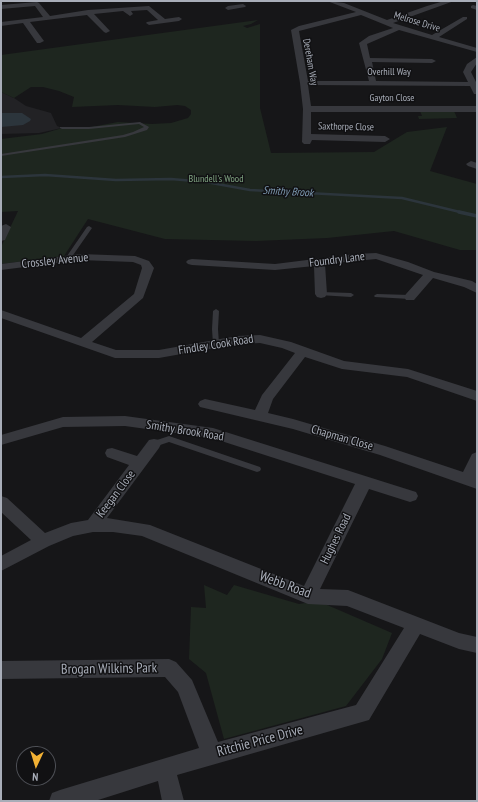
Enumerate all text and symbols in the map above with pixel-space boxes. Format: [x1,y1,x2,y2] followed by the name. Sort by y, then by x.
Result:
[392,9,442,35] street label: Melrose Drive
[300,38,320,86] street label: Dereham Way
[367,66,411,78] street label: Overhill Way
[370,92,414,104] street label: Gayton Close
[318,121,374,133] street label: Saxthorpe Close
[188,173,244,185] park label: Blundell's Wood
[262,184,314,200] water label: Smithy Brook
[308,249,366,271] street label: Foundry Lane
[21,250,89,272] street label: Crossley Avenue
[177,332,255,358] street label: Findley Cook Road
[145,418,225,444] street label: Smithy Brook Road
[309,422,375,454] street label: Chapman Close
[94,468,138,520] street label: Keegan Close
[318,512,354,566] street label: Hughes Road
[257,568,313,602] street label: Webb Road
[61,660,157,678] street label: Brogan Wilkins Park
[215,721,305,761] street label: Ritchie Price Drive
[16,746,56,786] north arrow
[32,770,39,784] text: N

